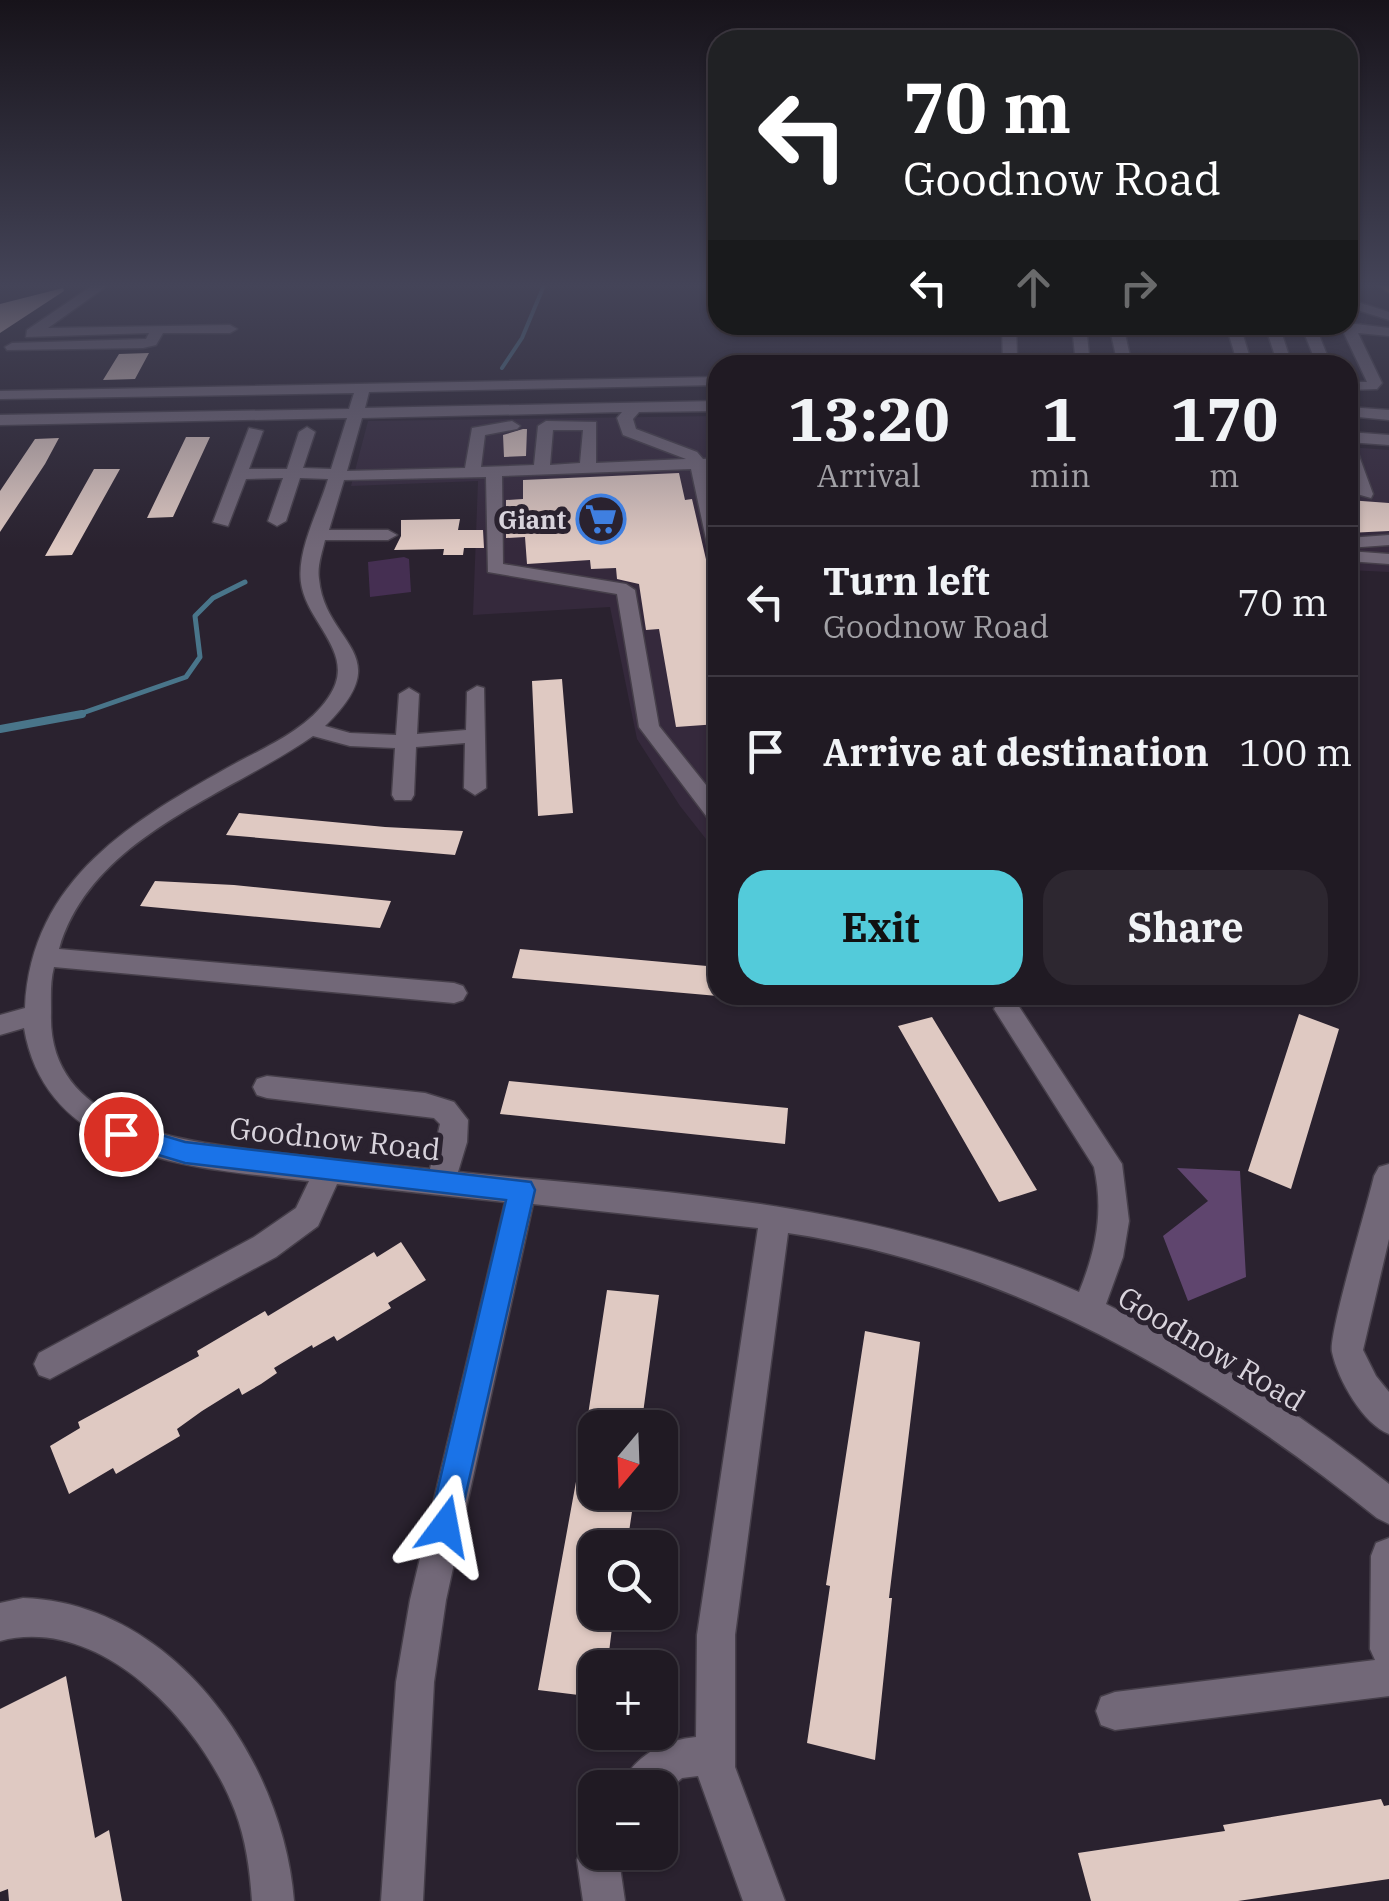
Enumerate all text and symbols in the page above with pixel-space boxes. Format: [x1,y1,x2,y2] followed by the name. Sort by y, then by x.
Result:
[903,61,1071,152] text: 70 m
[738,70,868,200] icon: left
[903,149,1221,207] text: Goodnow Road
[901,260,956,315] icon: left
[1006,260,1061,315] icon: ahead
[1111,260,1166,315] icon: right
[788,379,950,458] text: 13:20
[1042,379,1078,458] text: 1
[1170,379,1278,458] text: 170
[817,454,921,496] text: Arrival
[1030,454,1091,496] text: min
[1209,454,1240,496] text: m
[575,493,627,545] supermarket icon: Giant
[498,503,566,536] place label: Giant
[823,556,990,605] text: Turn left
[738,574,793,629] icon: left
[1237,577,1328,626] text: 70 m
[823,605,1049,647] text: Goodnow Road
[738,724,793,779] icon: arrive
[823,727,1209,776] text: Arrive at destination
[1239,727,1352,776] text: 100 m
[738,870,1023,985] button: Exit
[1043,870,1328,985] button: Share
[79,1092,164,1177] pin
[94,1107,149,1162] icon: arrive
[228,1108,442,1168] street label: Goodnow Road
[1111,1277,1313,1419] street label: Goodnow Road
[578,1410,678,1510] north arrow
[578,1410,678,1870] map controls
[393,1474,497,1578] position arrow
[578,1530,678,1630] button: search
[578,1650,678,1750] button: +
[578,1770,678,1870] button: −

